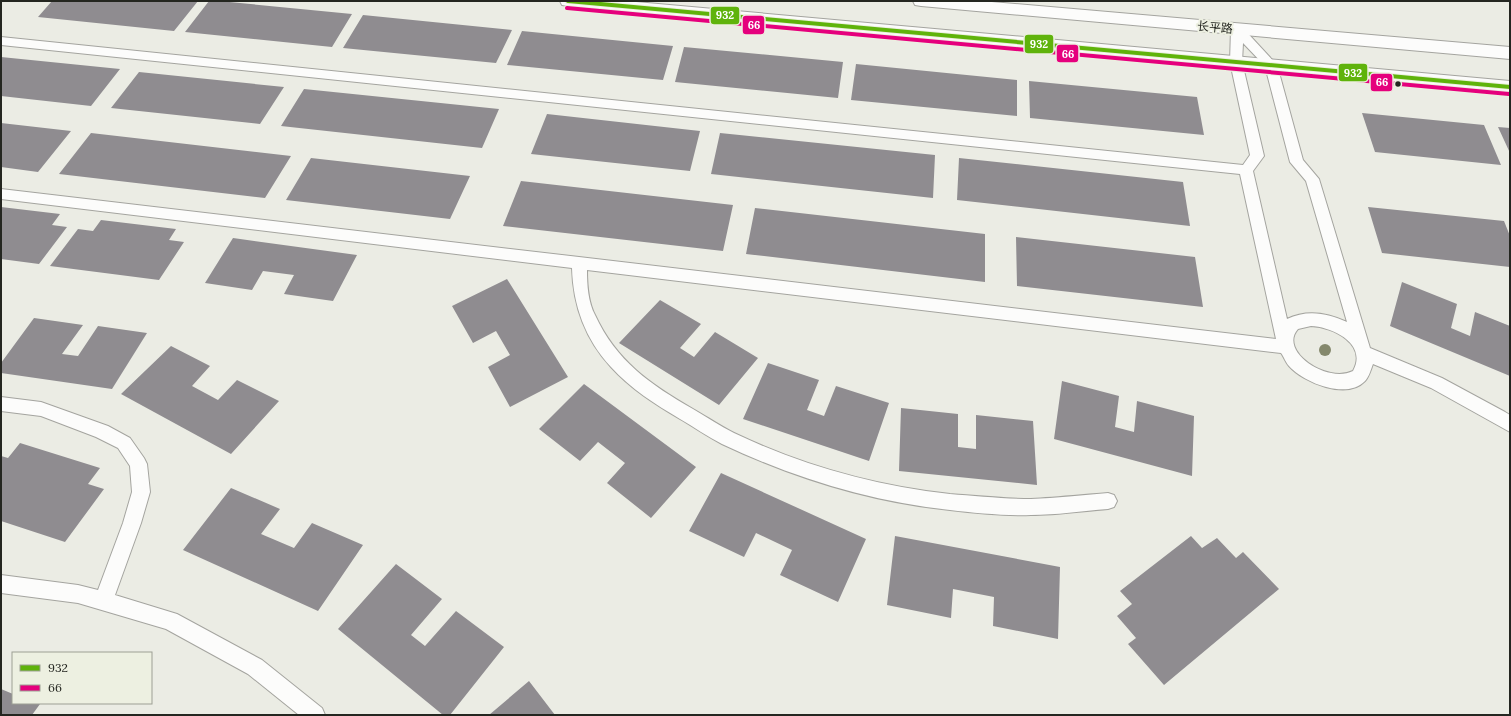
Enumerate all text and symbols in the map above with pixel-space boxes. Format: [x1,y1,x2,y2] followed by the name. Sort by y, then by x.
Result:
[710,6,740,25] line badge: 932
[716,8,734,22] text: 932
[742,15,765,35] line badge: 66
[748,18,760,32] text: 66
[1196,18,1234,36] street label: 长平路
[1024,34,1054,54] line badge: 932
[1030,37,1048,51] text: 932
[1056,44,1079,63] line badge: 66
[1062,47,1074,61] text: 66
[1338,63,1368,82] line badge: 932
[1344,66,1362,80] text: 932
[1370,73,1393,92] line badge: 66
[1376,75,1388,89] text: 66
[1393,79,1403,89] unlabelled marker
[12,652,152,704] legend
[48,660,68,675] text: 932
[48,680,62,695] text: 66

